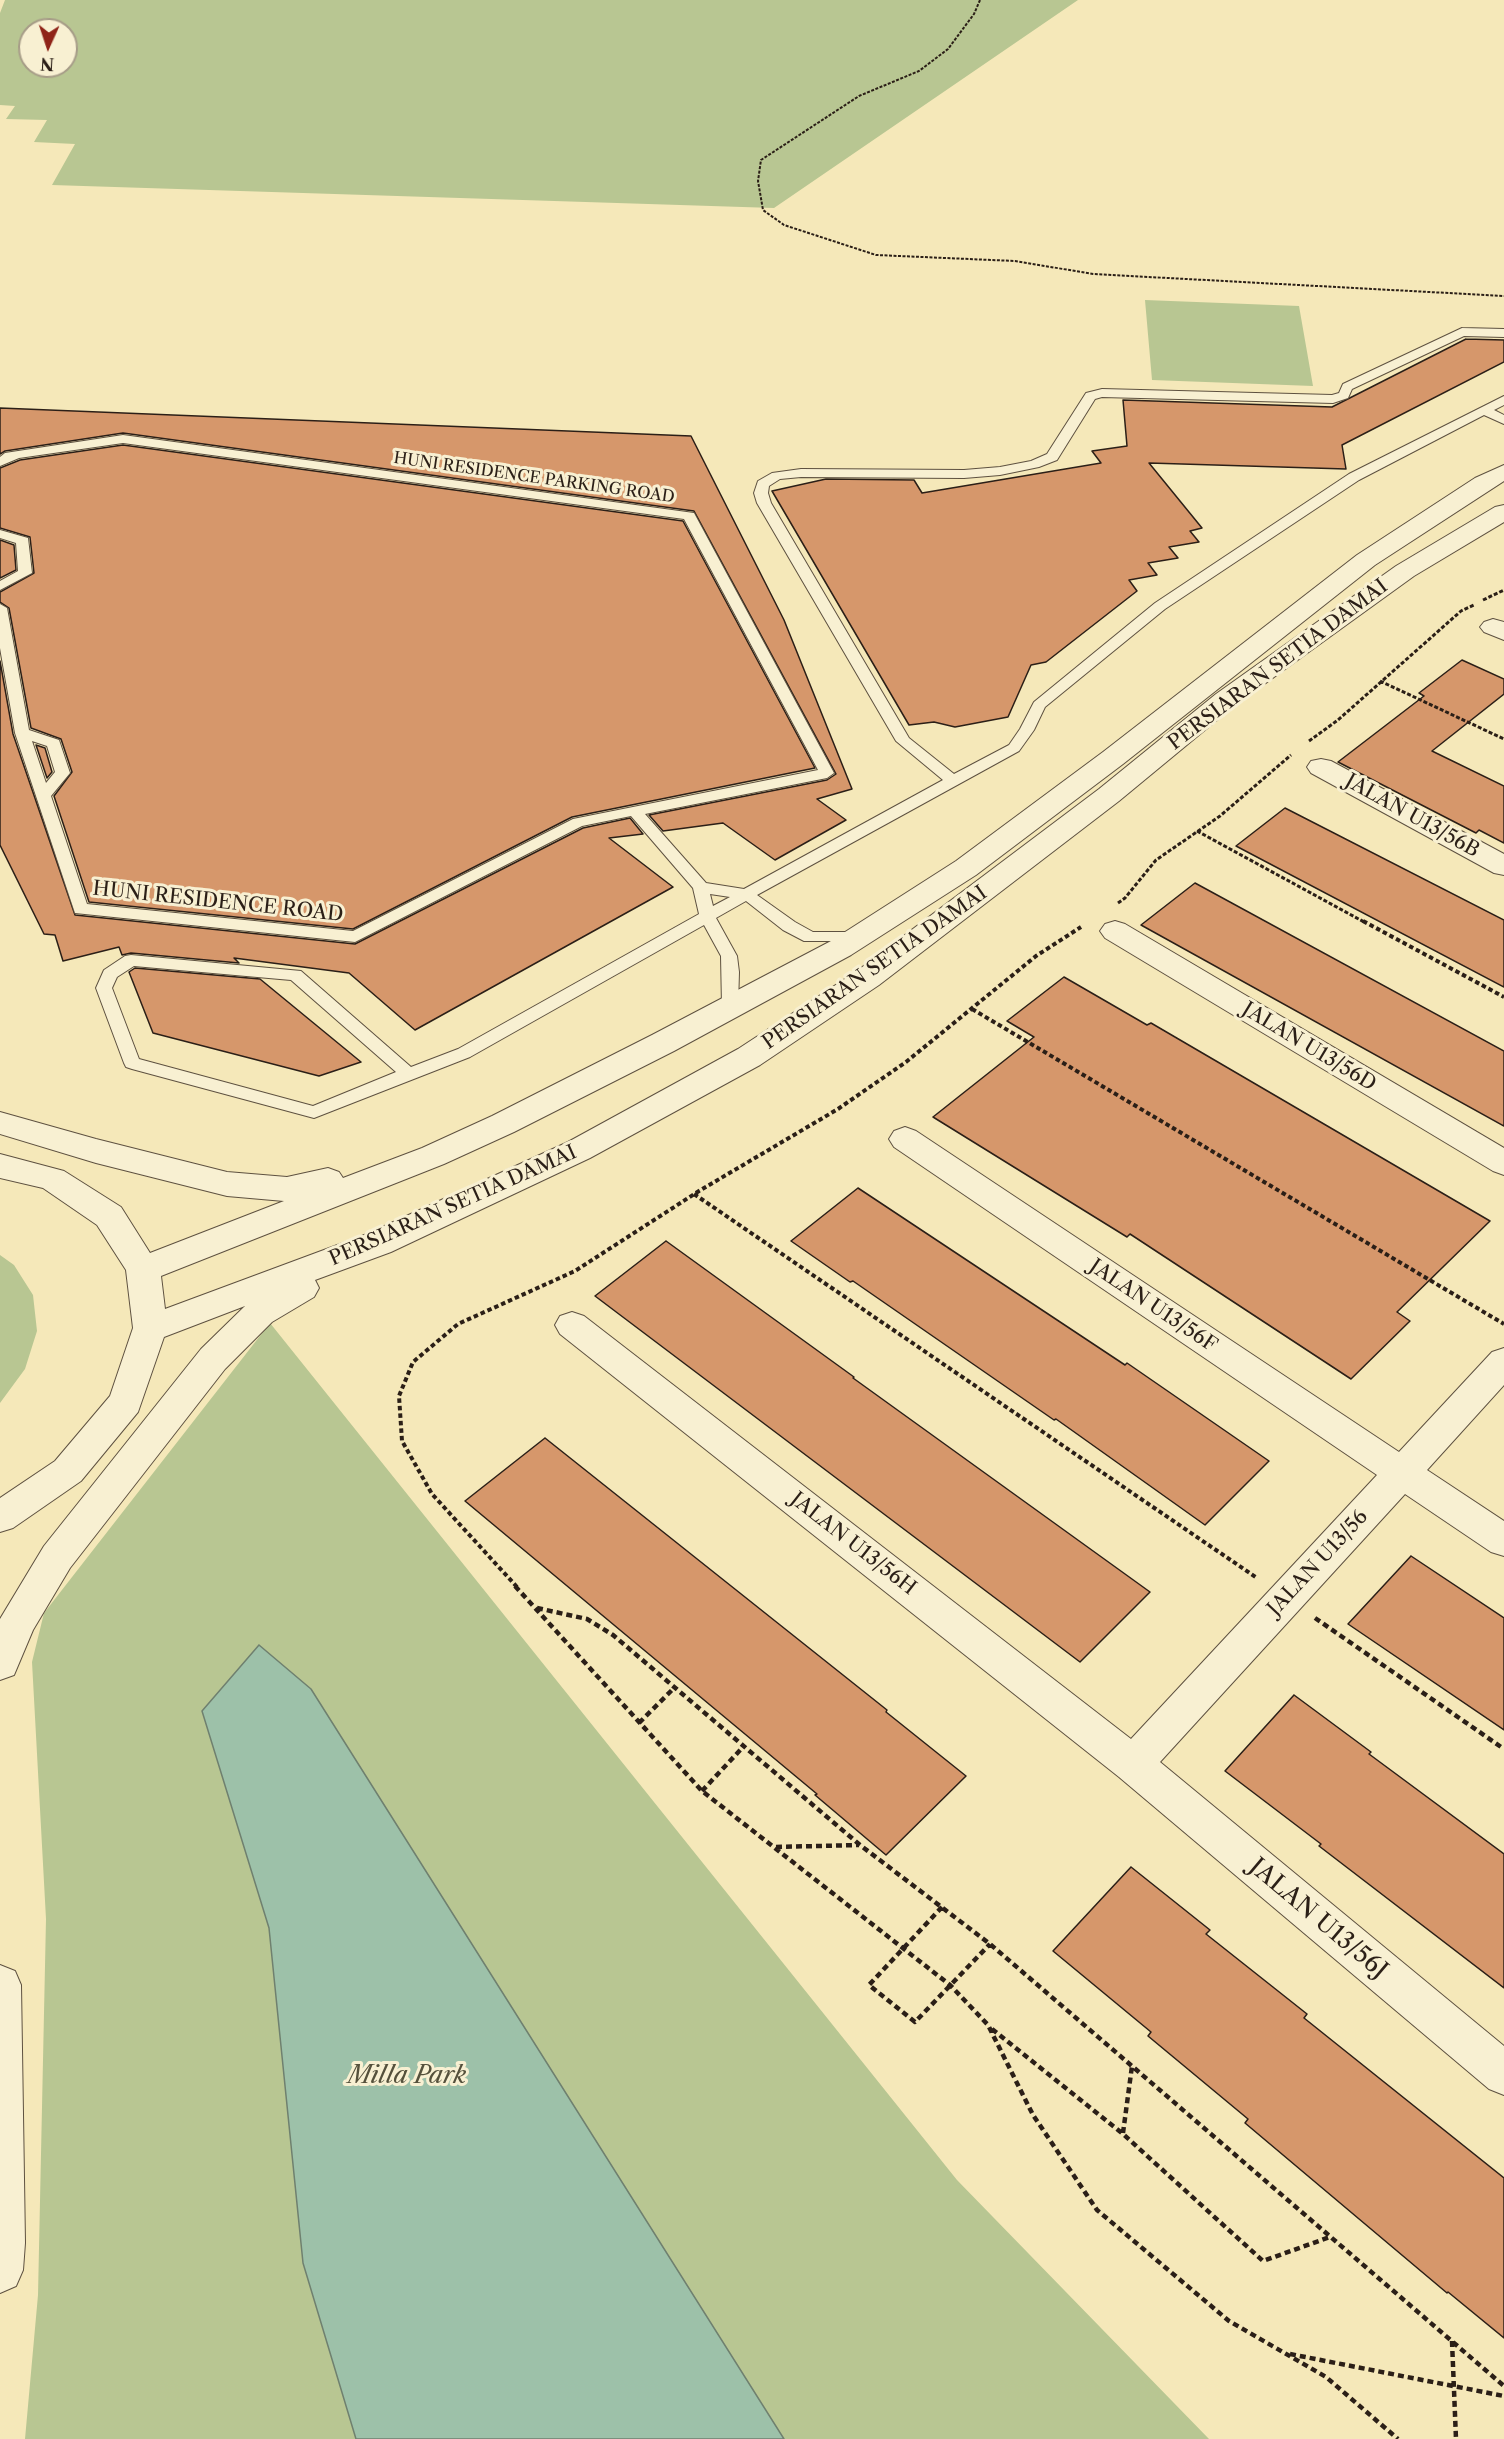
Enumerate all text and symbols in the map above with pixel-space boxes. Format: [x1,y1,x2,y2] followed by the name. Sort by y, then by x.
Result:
[18,18,78,78] north arrow
[40,54,55,74] text: N
[392,449,676,507] street label: HUNI RESIDENCE PARKING ROAD
[1164,575,1392,755] street label: PERSIARAN SETIA DAMAI
[1341,769,1483,863] street label: JALAN U13/56B
[91,877,345,927] street label: HUNI RESIDENCE ROAD
[758,881,992,1055] street label: PERSIARAN SETIA DAMAI
[1238,998,1380,1096] street label: JALAN U13/56D
[325,1140,581,1272] street label: PERSIARAN SETIA DAMAI
[1085,1254,1221,1358] street label: JALAN U13/56F
[785,1487,921,1601] street label: JALAN U13/56H
[1263,1505,1373,1621] street label: JALAN U13/56
[1243,1853,1393,1985] street label: JALAN U13/56J
[348,2062,466,2090] park label: Milla Park

